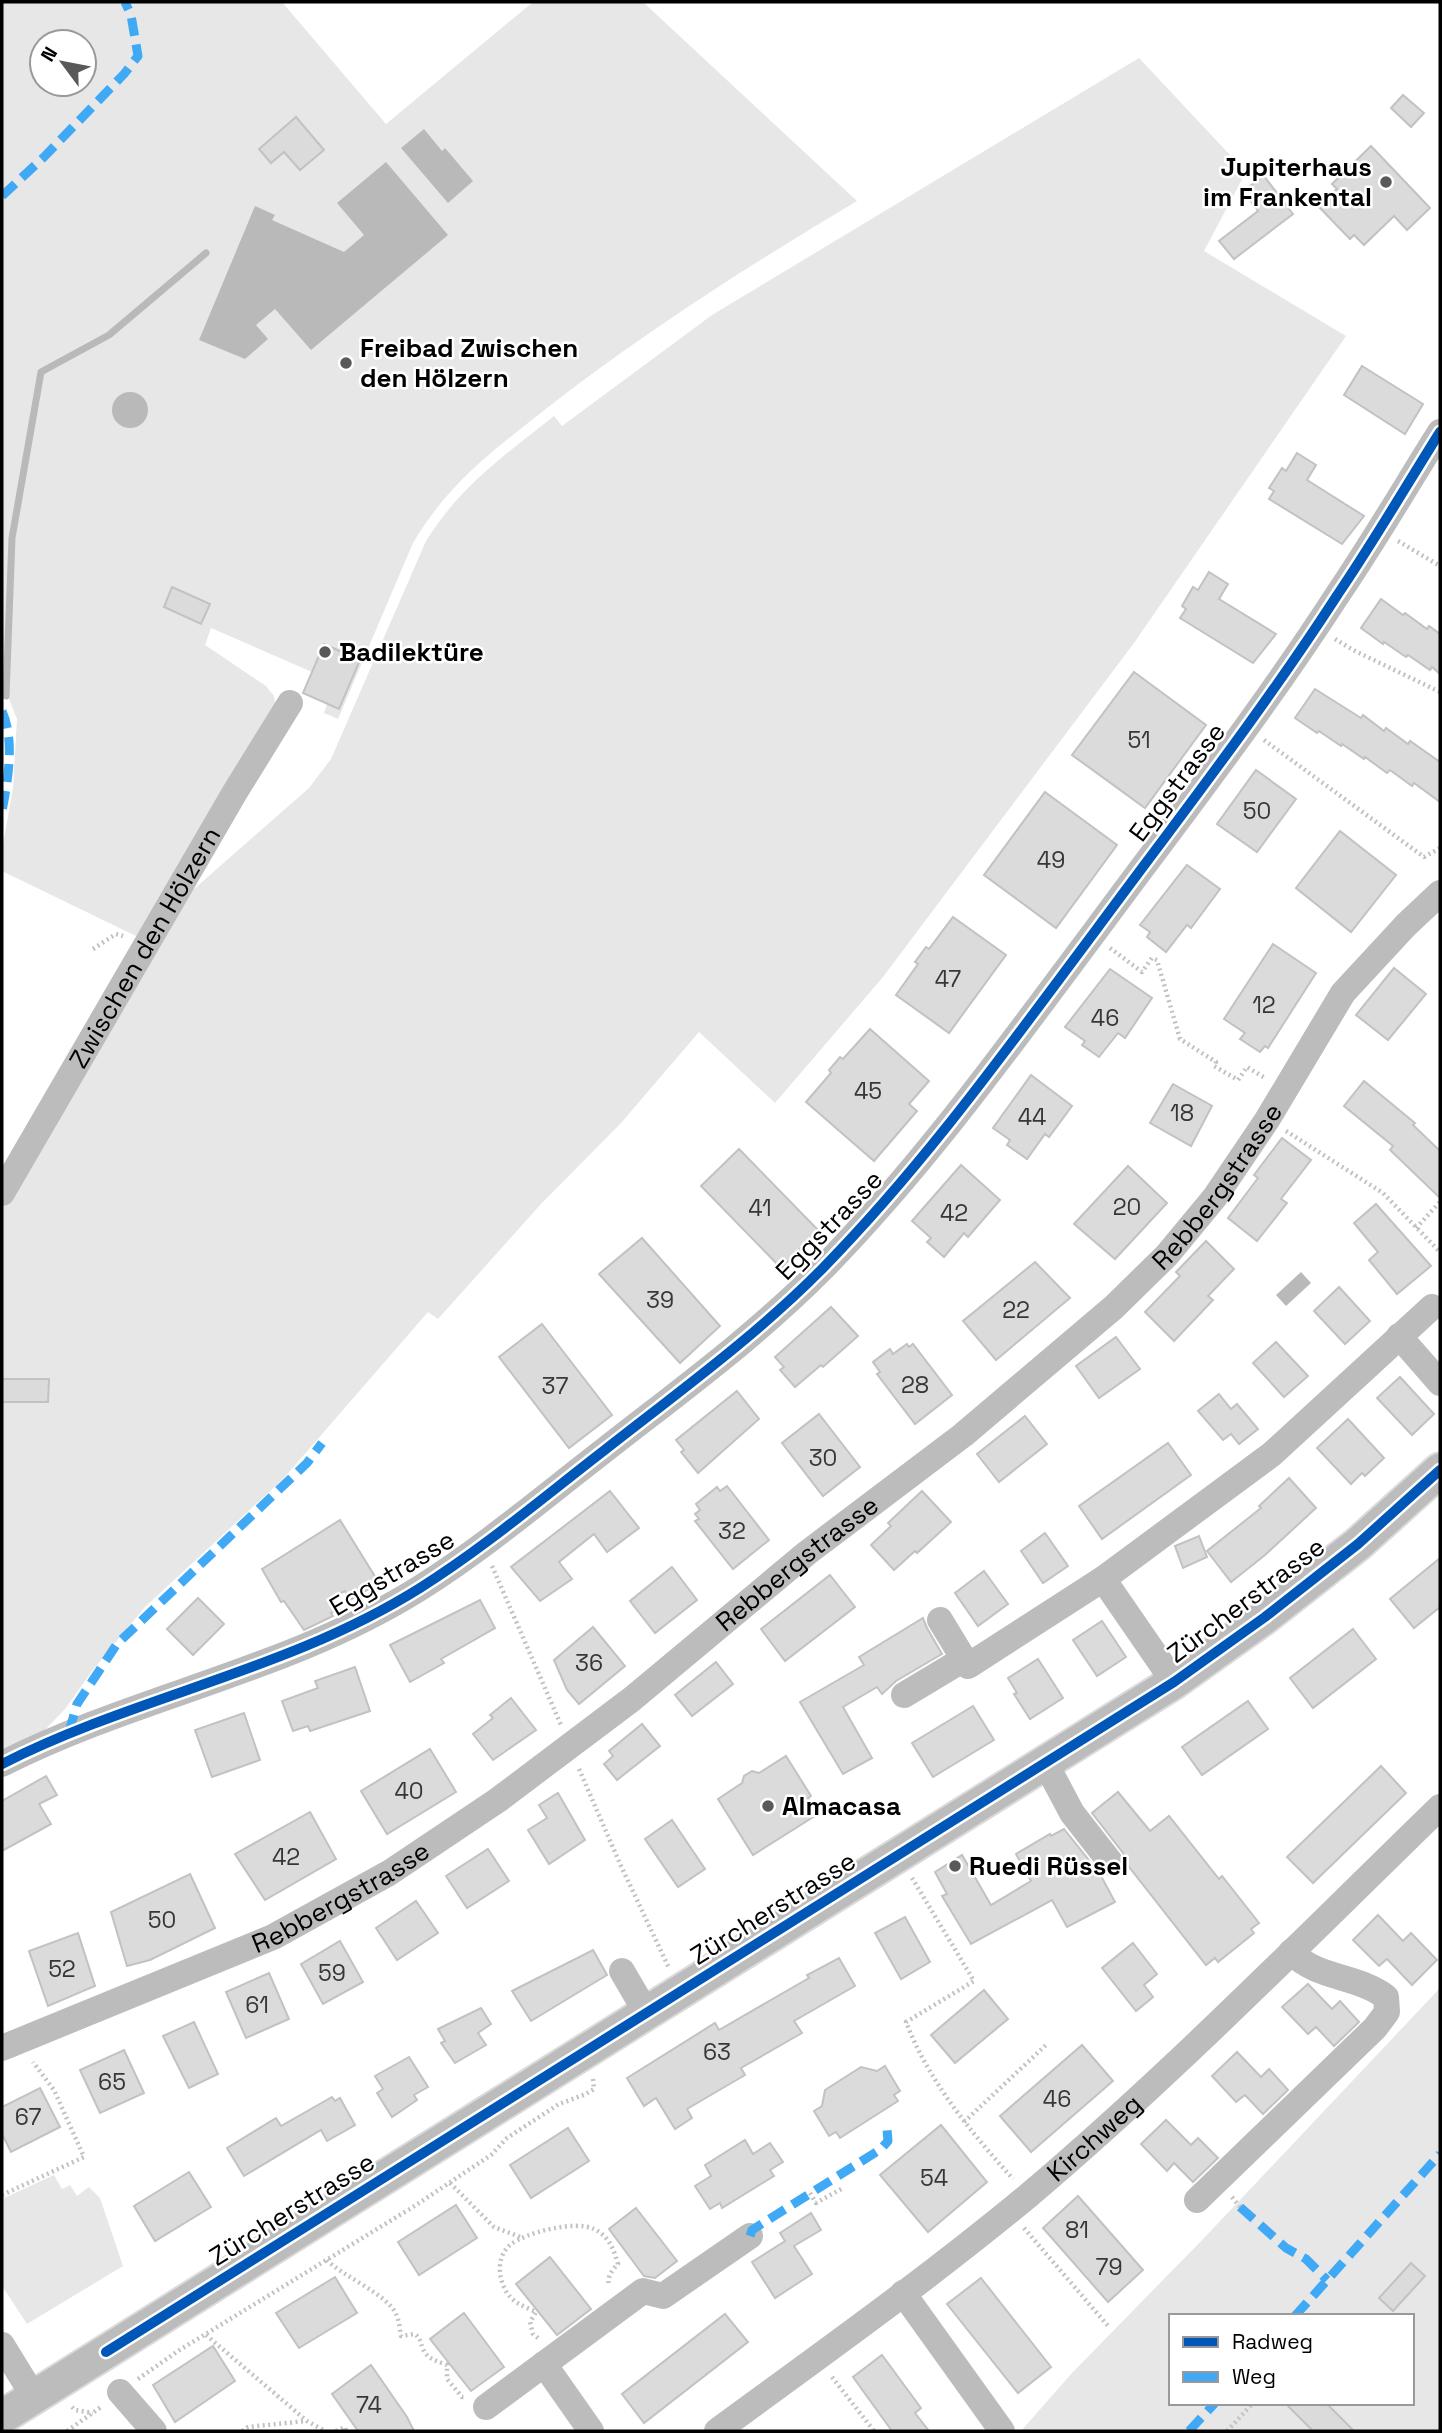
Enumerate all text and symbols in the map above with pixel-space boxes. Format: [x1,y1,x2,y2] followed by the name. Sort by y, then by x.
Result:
[28,28,98,98] north arrow
[35,42,63,66] text: N
[1203,150,1372,214] place label: Jupiterhaus im Frankental
[1378,174,1394,190] marker: Jupiterhaus im Frankental
[360,331,578,395] place label: Freibad Zwischen den Hölzern
[338,355,354,371] marker: Freibad Zwischen den Hölzern
[339,635,484,669] place label: Badilektüre
[317,644,333,660] marker: Badilektüre
[1121,716,1233,848] street label: Eggstrasse
[1127,725,1151,755] house number: 51
[1243,796,1271,826] house number: 50
[61,821,228,1074] street label: Zwischen den Hölzern
[1037,845,1065,875] house number: 49
[935,964,961,994] house number: 47
[1252,990,1276,1020] house number: 12
[1091,1003,1119,1033] house number: 46
[854,1076,882,1106] house number: 45
[1145,1097,1290,1277] street label: Rebbergstrasse
[1170,1098,1194,1128] house number: 18
[1018,1102,1046,1132] house number: 44
[768,1163,890,1287] street label: Eggstrasse
[1113,1192,1141,1222] house number: 20
[748,1193,772,1223] house number: 41
[940,1198,968,1228] house number: 42
[646,1285,674,1315] house number: 39
[1002,1295,1030,1325] house number: 22
[901,1370,929,1400] house number: 28
[542,1371,568,1401] house number: 37
[809,1443,837,1473] house number: 30
[709,1488,885,1639] street label: Rebbergstrasse
[718,1516,746,1546] house number: 32
[323,1522,461,1624] street label: Eggstrasse
[1160,1530,1332,1670] street label: Zürcherstrasse
[575,1648,603,1678] house number: 36
[394,1776,424,1806] house number: 40
[782,1789,901,1823] place label: Almacasa
[760,1798,776,1814] marker: Almacasa
[247,1834,436,1961] street label: Rebbergstrasse
[272,1842,300,1872] house number: 42
[684,1844,862,1972] street label: Zürcherstrasse
[969,1849,1128,1883] place label: Ruedi Rüssel
[947,1858,963,1874] marker: Ruedi Rüssel
[148,1905,176,1935] house number: 50
[48,1954,76,1984] house number: 52
[318,1958,346,1988] house number: 59
[245,1990,269,2020] house number: 61
[703,2037,731,2067] house number: 63
[98,2067,126,2097] house number: 65
[1043,2084,1071,2114] house number: 46
[1040,2087,1149,2189] street label: Kirchweg
[15,2102,41,2132] house number: 67
[203,2145,381,2273] street label: Zürcherstrasse
[920,2163,948,2193] house number: 54
[1065,2215,1089,2245] house number: 81
[1095,2252,1123,2282] house number: 79
[1169,2314,1414,2405] legend
[1232,2328,1313,2355] text: Radweg
[1232,2363,1276,2390] text: Weg
[356,2390,382,2420] house number: 74

